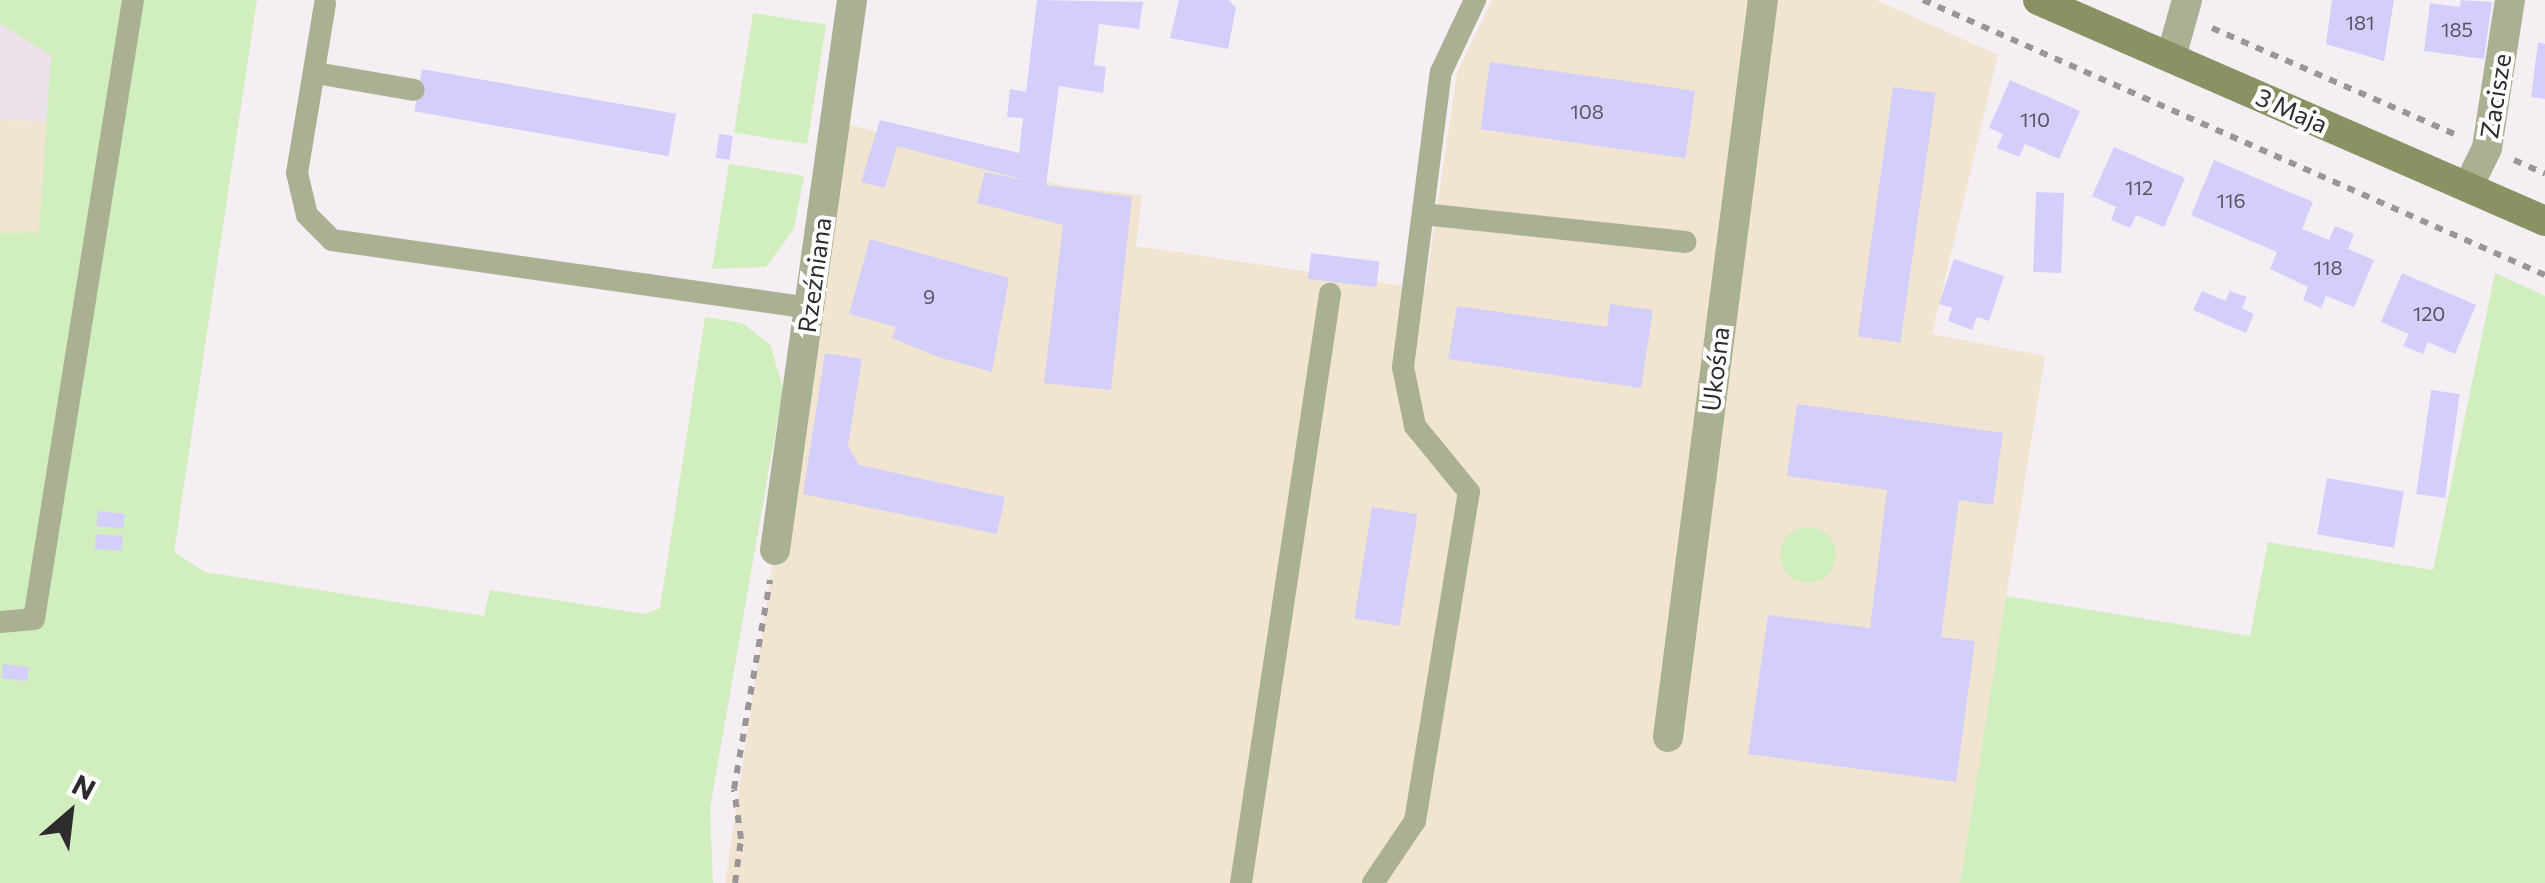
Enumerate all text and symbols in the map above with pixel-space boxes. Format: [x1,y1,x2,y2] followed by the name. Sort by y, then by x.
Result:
[2345,10,2375,34] house number: 181
[2441,17,2473,41] house number: 185
[2473,51,2517,141] street label: Zacisze
[2252,81,2332,139] street label: 3 Maja
[1570,99,1604,123] house number: 108
[2020,107,2050,131] house number: 110
[2125,175,2153,199] house number: 112
[2216,188,2246,212] house number: 116
[791,215,837,335] street label: Rzeźniana
[2313,255,2343,279] house number: 118
[923,284,935,308] house number: 9
[2413,301,2445,325] house number: 120
[1695,325,1735,413] street label: Ukośna
[20,763,120,863] north arrow
[67,767,101,806] text: N

